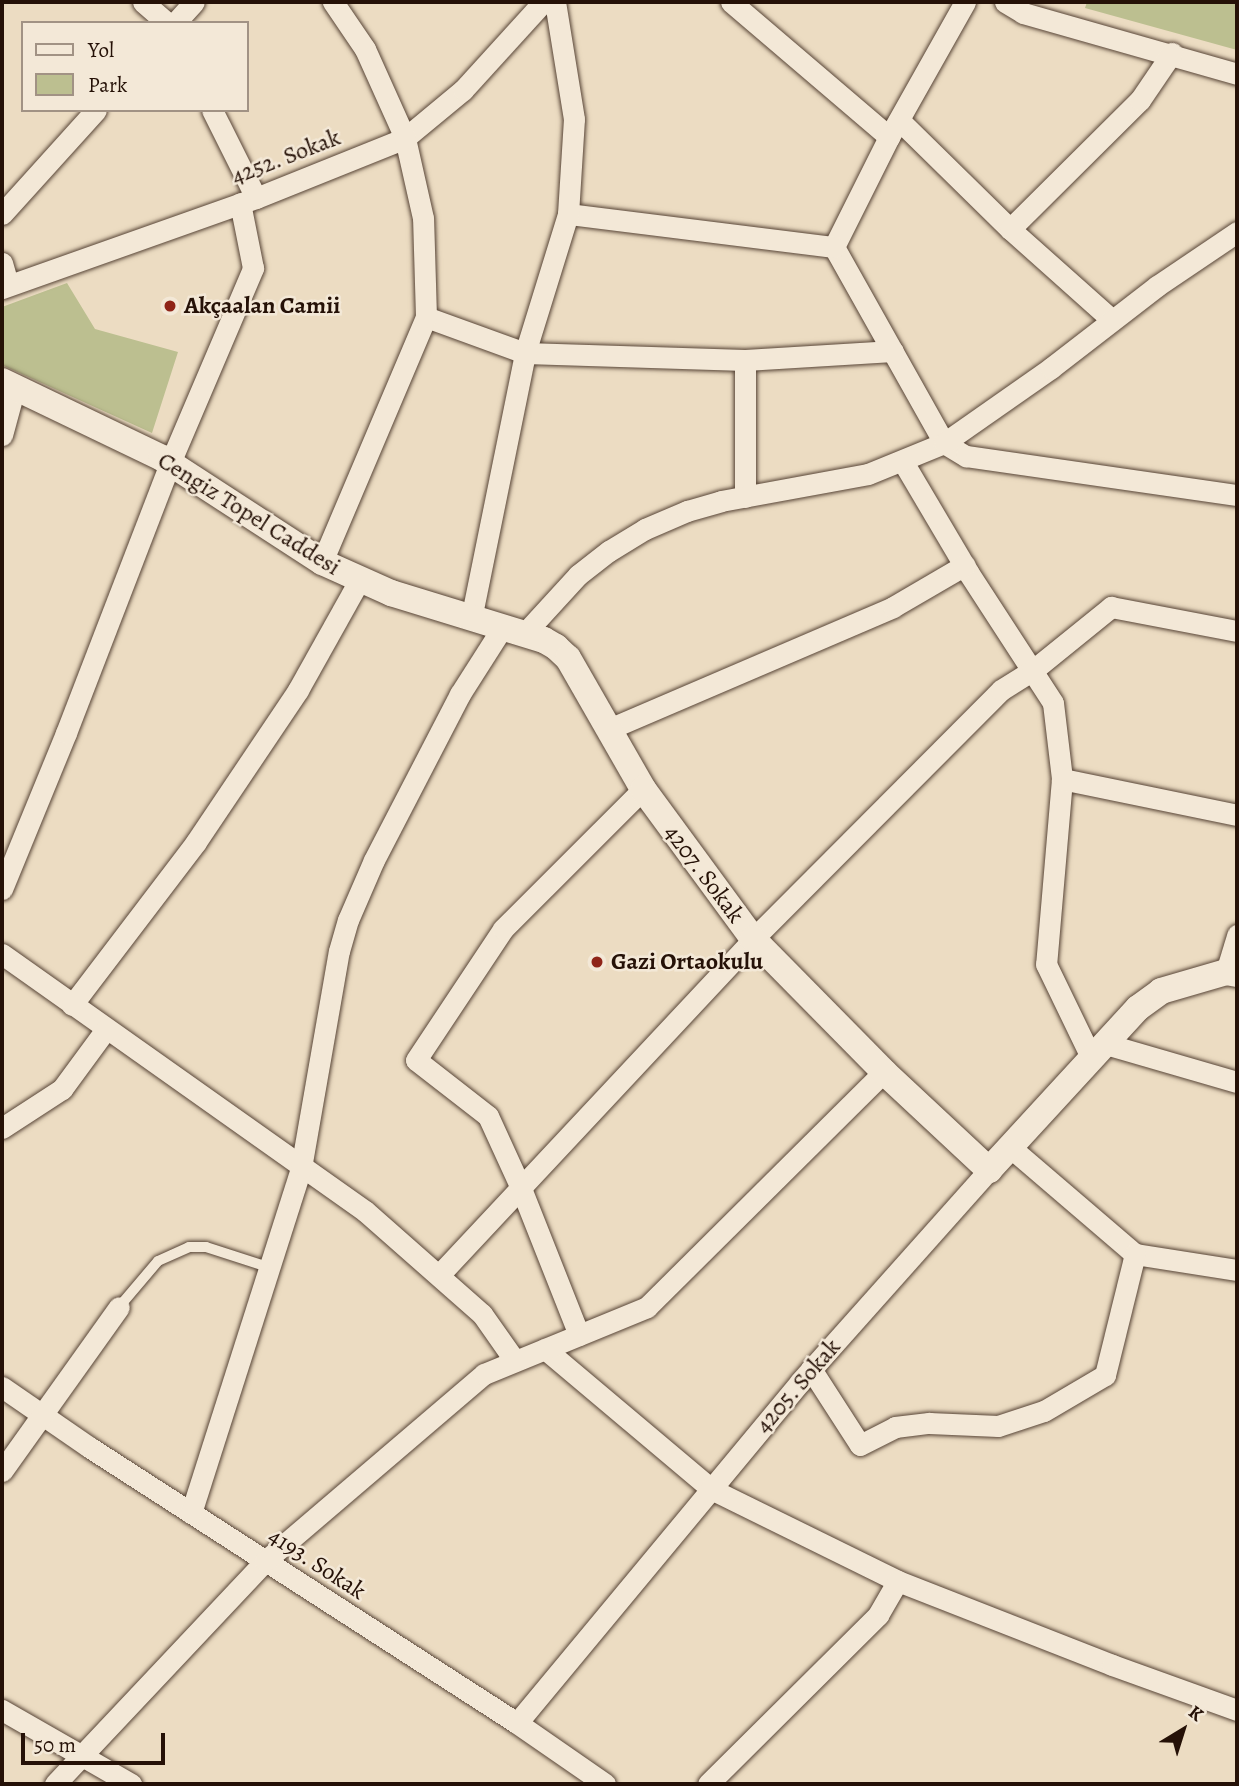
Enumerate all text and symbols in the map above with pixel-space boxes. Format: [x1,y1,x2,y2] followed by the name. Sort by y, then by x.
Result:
[21,21,248,112] legend
[88,36,114,64] text: Yol
[88,71,127,99] text: Park
[227,123,345,191] street label: 4252. Sokak
[184,292,340,320] place label: Akçaalan Camii
[162,298,178,314] marker: Akçaalan Camii
[152,446,346,582] street label: Cengiz Topel Caddesi
[658,819,750,929] street label: 4207. Sokak
[611,948,763,976] place label: Gazi Ortaokulu
[589,954,605,970] marker: Gazi Ortaokulu
[749,1333,847,1439] street label: 4205. Sokak
[263,1522,371,1606] street label: 4193. Sokak
[1148,1695,1218,1765] north arrow
[1183,1699,1209,1728] text: K
[24,1720,168,1764] scale bar
[34,1731,76,1759] text: 50 m

